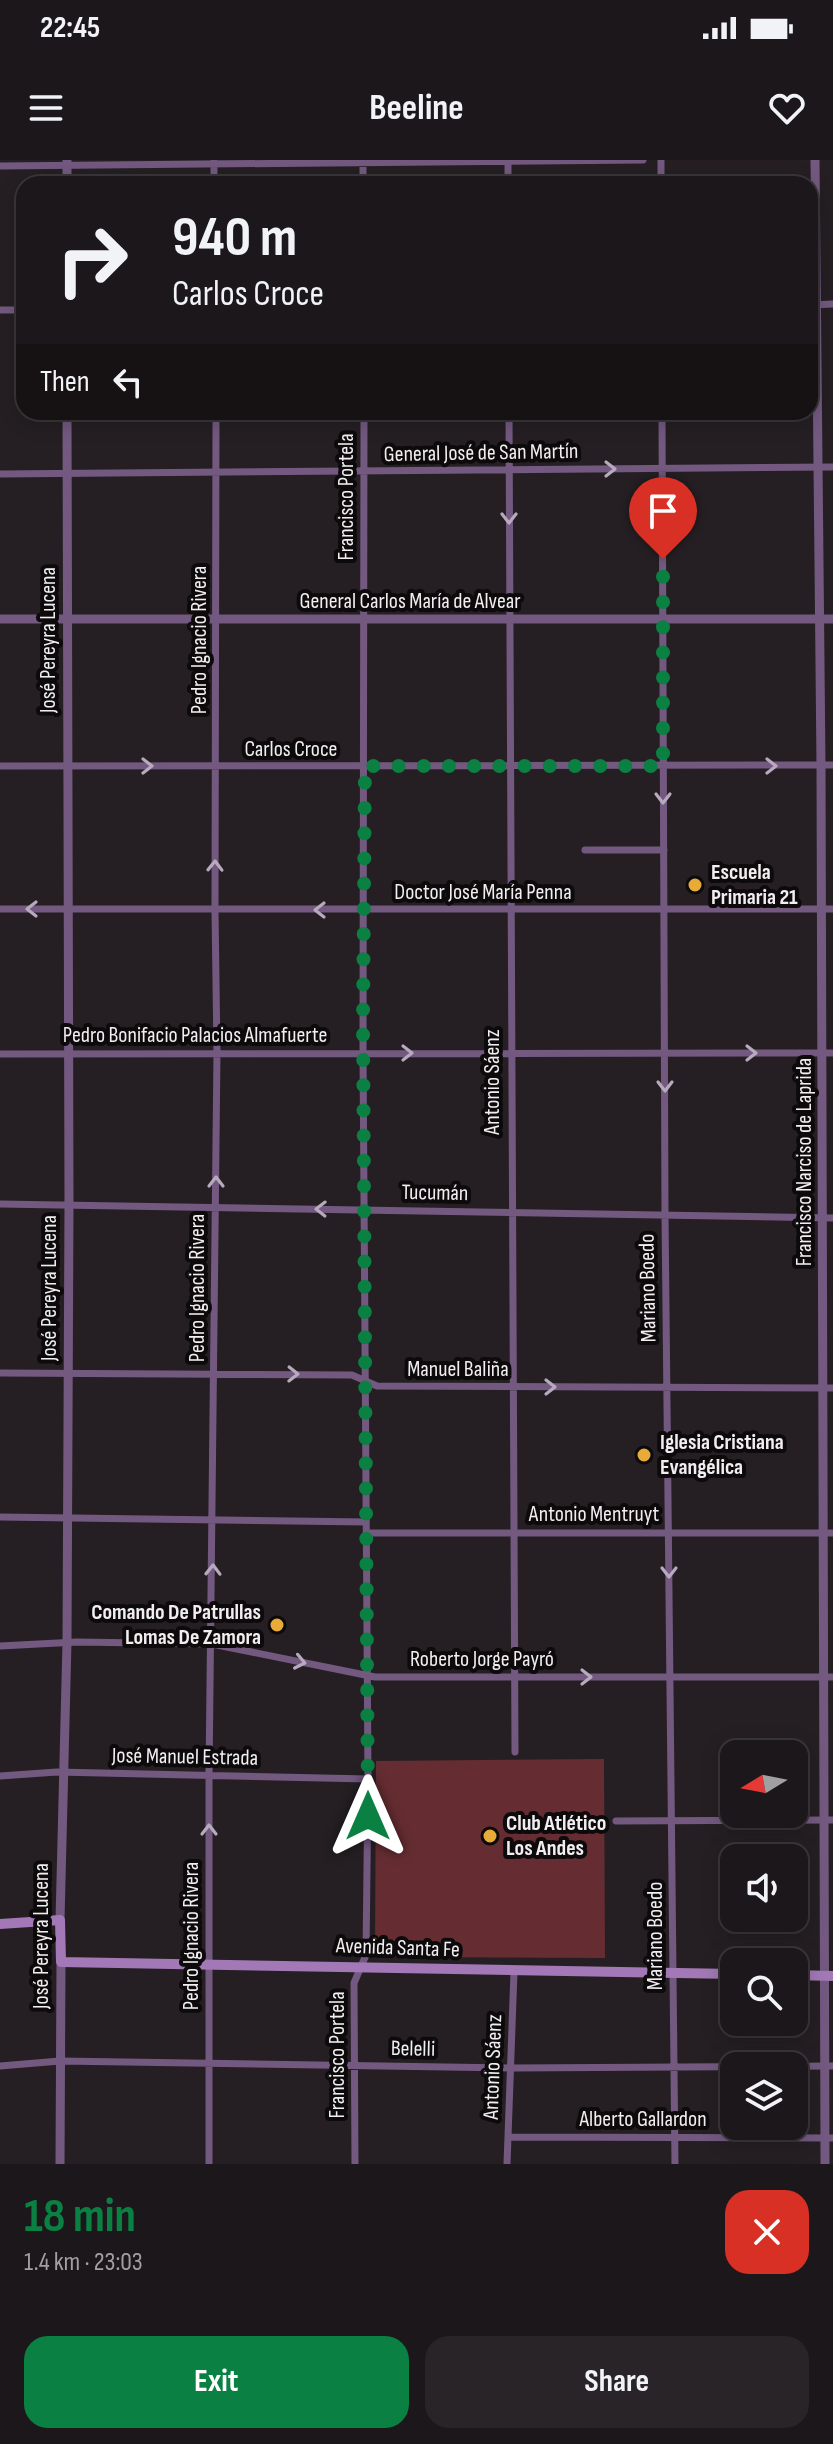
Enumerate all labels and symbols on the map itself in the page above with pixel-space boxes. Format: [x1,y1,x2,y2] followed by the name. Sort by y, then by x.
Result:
[333,433,360,561] street label: Francisco Portela
[383,438,579,468] street label: General José de San Martín
[604,460,617,478] one-way arrow
[629,477,697,559] pin
[500,512,518,525] one-way arrow
[186,566,213,714] street label: Pedro Ignacio Rivera
[35,567,62,714] street label: José Pereyra Lucena
[299,588,521,615] street label: General Carlos María de Alvear
[245,736,337,763] street label: Carlos Croce
[141,757,154,775] one-way arrow
[765,757,778,775] one-way arrow
[654,792,672,805] one-way arrow
[206,859,224,872] one-way arrow
[711,859,798,911] place label: Escuela Primaria 21
[686,876,704,894] marker: Escuela Primaria 21
[394,879,572,906] street label: Doctor José María Penna
[25,900,38,918] one-way arrow
[313,901,326,919] one-way arrow
[63,1022,327,1049] street label: Pedro Bonifacio Palacios Almafuerte
[479,1029,506,1136] street label: Antonio Sáenz
[401,1044,414,1061] one-way arrow
[745,1044,758,1062] one-way arrow
[791,1058,818,1266] street label: Francisco Narciso de Laprida
[656,1080,674,1093] one-way arrow
[207,1175,225,1188] one-way arrow
[401,1179,469,1207] street label: Tucumán
[314,1200,327,1218] one-way arrow
[184,1214,211,1362] street label: Pedro Ignacio Rivera
[36,1215,63,1362] street label: José Pereyra Lucena
[634,1234,662,1342] street label: Mariano Boedo
[407,1356,509,1383] street label: Manuel Baliña
[287,1365,300,1382] one-way arrow
[544,1378,557,1396] one-way arrow
[660,1429,784,1481] place label: Iglesia Cristiana Evangélica
[635,1446,653,1464] marker: Iglesia Cristiana Evangélica
[528,1501,659,1528] street label: Antonio Mentruyt
[204,1563,222,1576] one-way arrow
[660,1566,678,1579] one-way arrow
[91,1599,261,1651] place label: Comando De Patrullas Lomas De Zamora
[268,1616,286,1634] marker: Comando De Patrullas Lomas De Zamora
[410,1646,554,1673] street label: Roberto Jorge Payró
[293,1653,307,1670] one-way arrow
[580,1668,593,1686] one-way arrow
[720,1740,808,1828] north arrow
[111,1742,258,1772] street label: José Manuel Estrada
[326,1774,410,1858] position arrow
[506,1810,606,1862] place label: Club Atlético Los Andes
[200,1823,218,1836] one-way arrow
[481,1827,499,1845] marker: Club Atlético Los Andes
[178,1862,205,2010] street label: Pedro Ignacio Rivera
[28,1863,55,2010] street label: José Pereyra Lucena
[642,1882,669,1990] street label: Mariano Boedo
[335,1932,460,1964] street label: Avenida Santa Fe
[324,1991,351,2119] street label: Francisco Portela
[478,2014,508,2121] street label: Antonio Sáenz
[391,2035,435,2063] street label: Belelli
[578,2106,707,2133] street label: Alberto Gallardon

